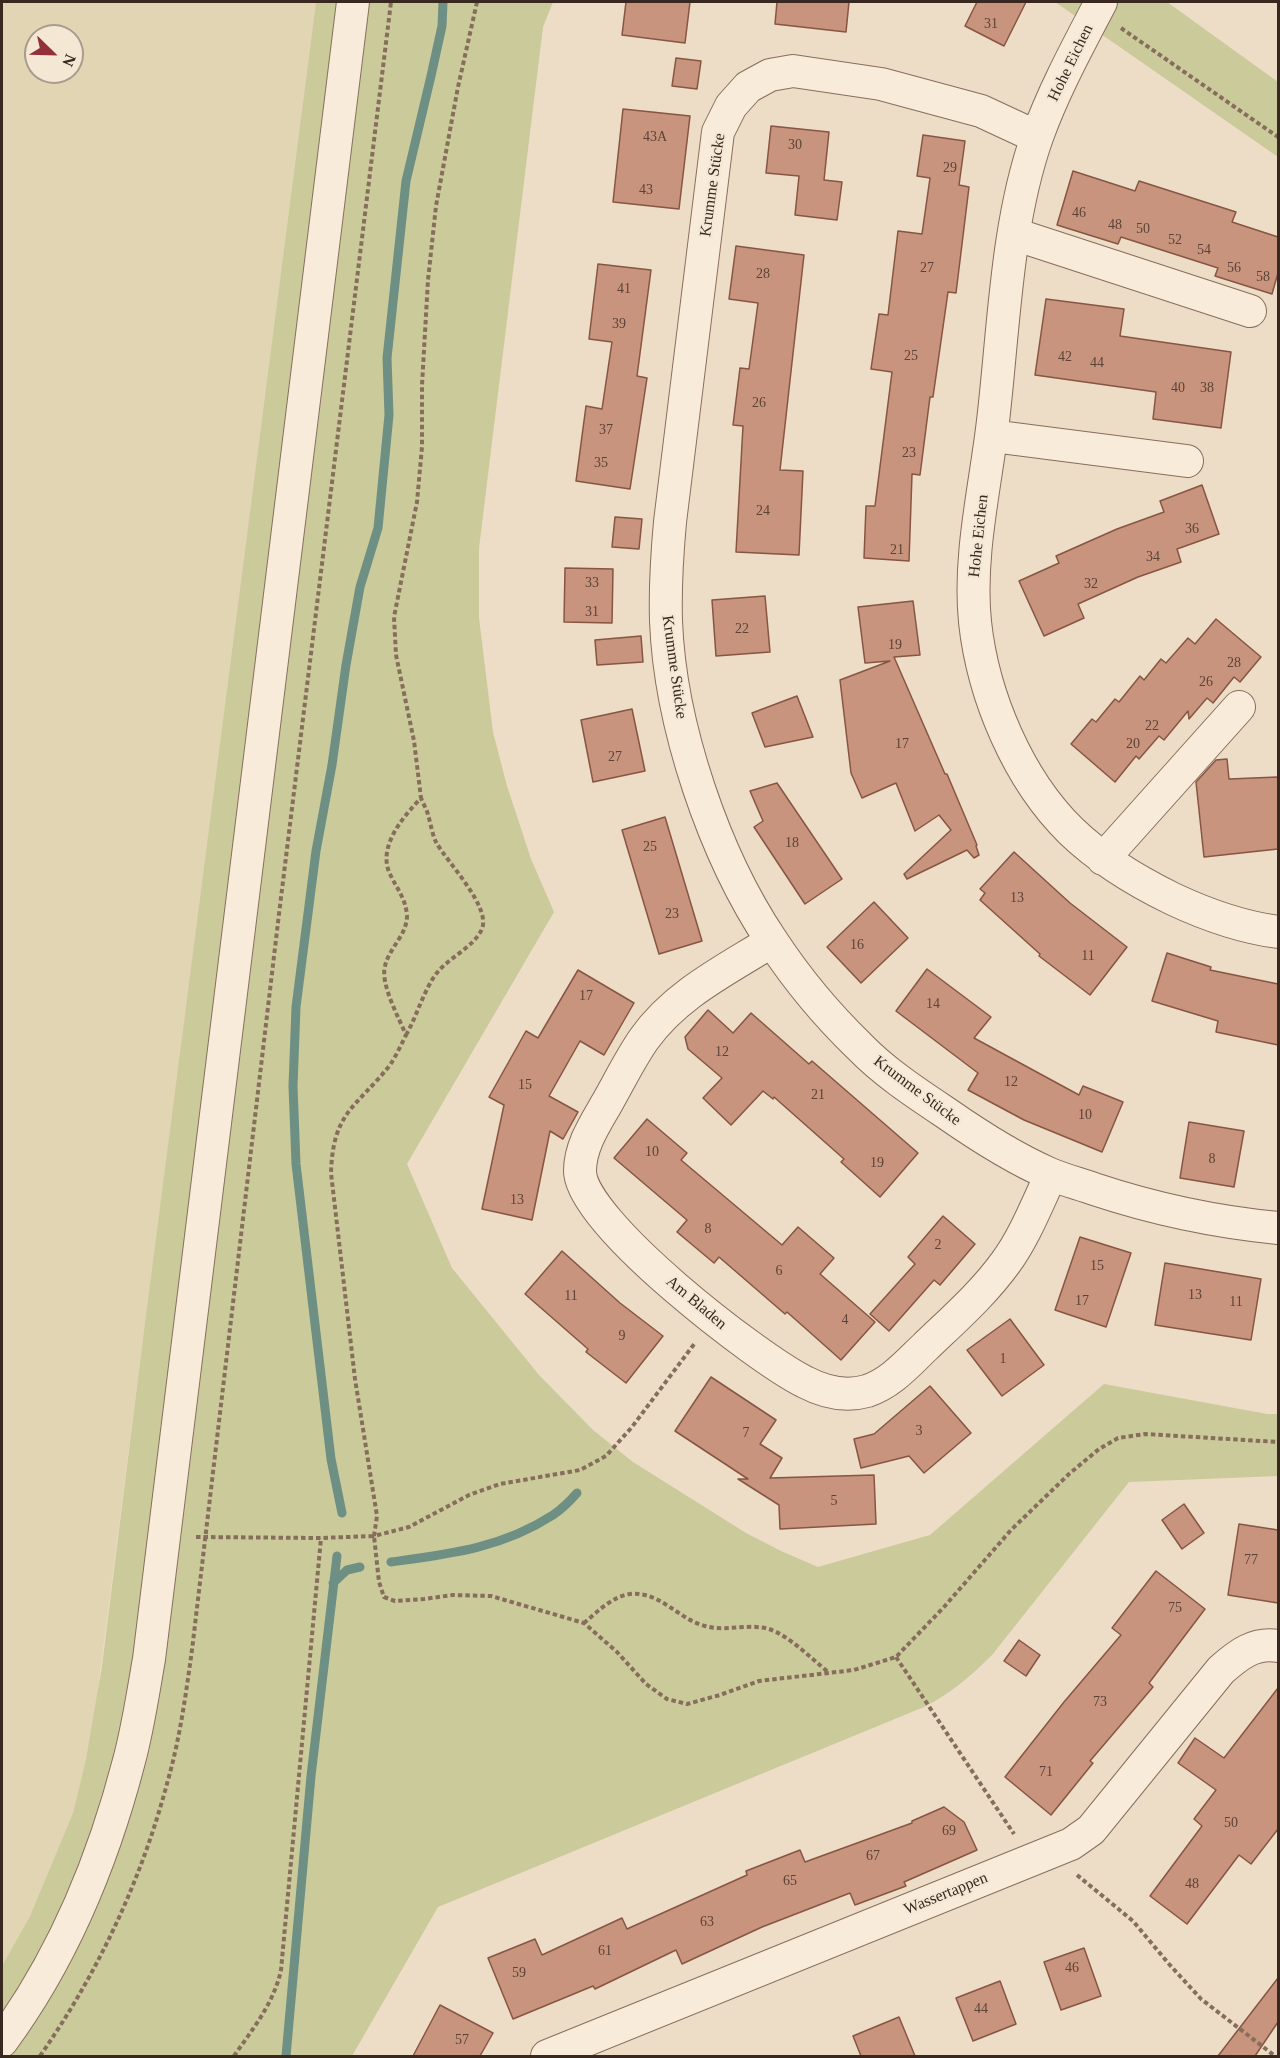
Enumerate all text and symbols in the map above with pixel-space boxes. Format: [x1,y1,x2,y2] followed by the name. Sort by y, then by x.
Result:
[984,16,998,32] house number: 31
[1044,21,1098,105] street label: Hohe Eichen
[24,24,84,84] north arrow
[59,52,79,69] text: N
[643,129,667,145] house number: 43A
[696,132,730,238] street label: Krumme Stücke
[788,137,802,153] house number: 30
[943,160,957,176] house number: 29
[639,182,653,198] house number: 43
[1072,205,1086,221] house number: 46
[1108,217,1122,233] house number: 48
[1136,221,1150,237] house number: 50
[1168,232,1182,248] house number: 52
[1197,242,1211,258] house number: 54
[920,260,934,276] house number: 27
[1227,260,1241,276] house number: 56
[756,266,770,282] house number: 28
[1256,269,1270,285] house number: 58
[617,281,631,297] house number: 41
[612,316,626,332] house number: 39
[904,348,918,364] house number: 25
[1058,349,1072,365] house number: 42
[1090,355,1104,371] house number: 44
[1171,380,1185,396] house number: 40
[1200,380,1214,396] house number: 38
[752,395,766,411] house number: 26
[599,422,613,438] house number: 37
[902,445,916,461] house number: 23
[594,455,608,471] house number: 35
[965,494,993,578] street label: Hohe Eichen
[756,503,770,519] house number: 24
[1185,521,1199,537] house number: 36
[890,542,904,558] house number: 21
[1146,549,1160,565] house number: 34
[585,575,599,591] house number: 33
[1084,576,1098,592] house number: 32
[585,604,599,620] house number: 31
[657,614,691,720] street label: Krumme Stücke
[735,621,749,637] house number: 22
[888,637,902,653] house number: 19
[1227,655,1241,671] house number: 28
[1199,674,1213,690] house number: 26
[1145,718,1159,734] house number: 22
[895,736,909,752] house number: 17
[1126,736,1140,752] house number: 20
[608,749,622,765] house number: 27
[785,835,799,851] house number: 18
[643,839,657,855] house number: 25
[1010,890,1024,906] house number: 13
[665,906,679,922] house number: 23
[850,937,864,953] house number: 16
[1081,948,1095,964] house number: 11
[579,988,593,1004] house number: 17
[926,996,940,1012] house number: 14
[715,1044,729,1060] house number: 12
[870,1052,964,1130] street label: Krumme Stücke
[1004,1074,1018,1090] house number: 12
[518,1077,532,1093] house number: 15
[811,1087,825,1103] house number: 21
[1078,1107,1092,1123] house number: 10
[645,1144,659,1160] house number: 10
[1208,1151,1216,1167] house number: 8
[870,1155,884,1171] house number: 19
[510,1192,524,1208] house number: 13
[704,1221,712,1237] house number: 8
[934,1237,942,1253] house number: 2
[1090,1258,1104,1274] house number: 15
[776,1263,783,1279] house number: 6
[662,1272,730,1334] street label: Am Bladen
[1188,1287,1202,1303] house number: 13
[564,1288,578,1304] house number: 11
[1075,1293,1089,1309] house number: 17
[1229,1294,1243,1310] house number: 11
[842,1312,849,1328] house number: 4
[618,1328,626,1344] house number: 9
[999,1351,1006,1367] house number: 1
[915,1423,922,1439] house number: 3
[742,1425,750,1441] house number: 7
[830,1493,838,1509] house number: 5
[1244,1552,1258,1568] house number: 77
[1168,1600,1182,1616] house number: 75
[1093,1694,1107,1710] house number: 73
[1039,1764,1053,1780] house number: 71
[1224,1815,1238,1831] house number: 50
[942,1823,956,1839] house number: 69
[866,1848,880,1864] house number: 67
[901,1869,991,1919] street label: Wassertappen
[783,1873,797,1889] house number: 65
[1185,1876,1199,1892] house number: 48
[700,1914,714,1930] house number: 63
[598,1943,612,1959] house number: 61
[1065,1960,1079,1976] house number: 46
[512,1965,526,1981] house number: 59
[974,2001,988,2017] house number: 44
[455,2032,469,2048] house number: 57

